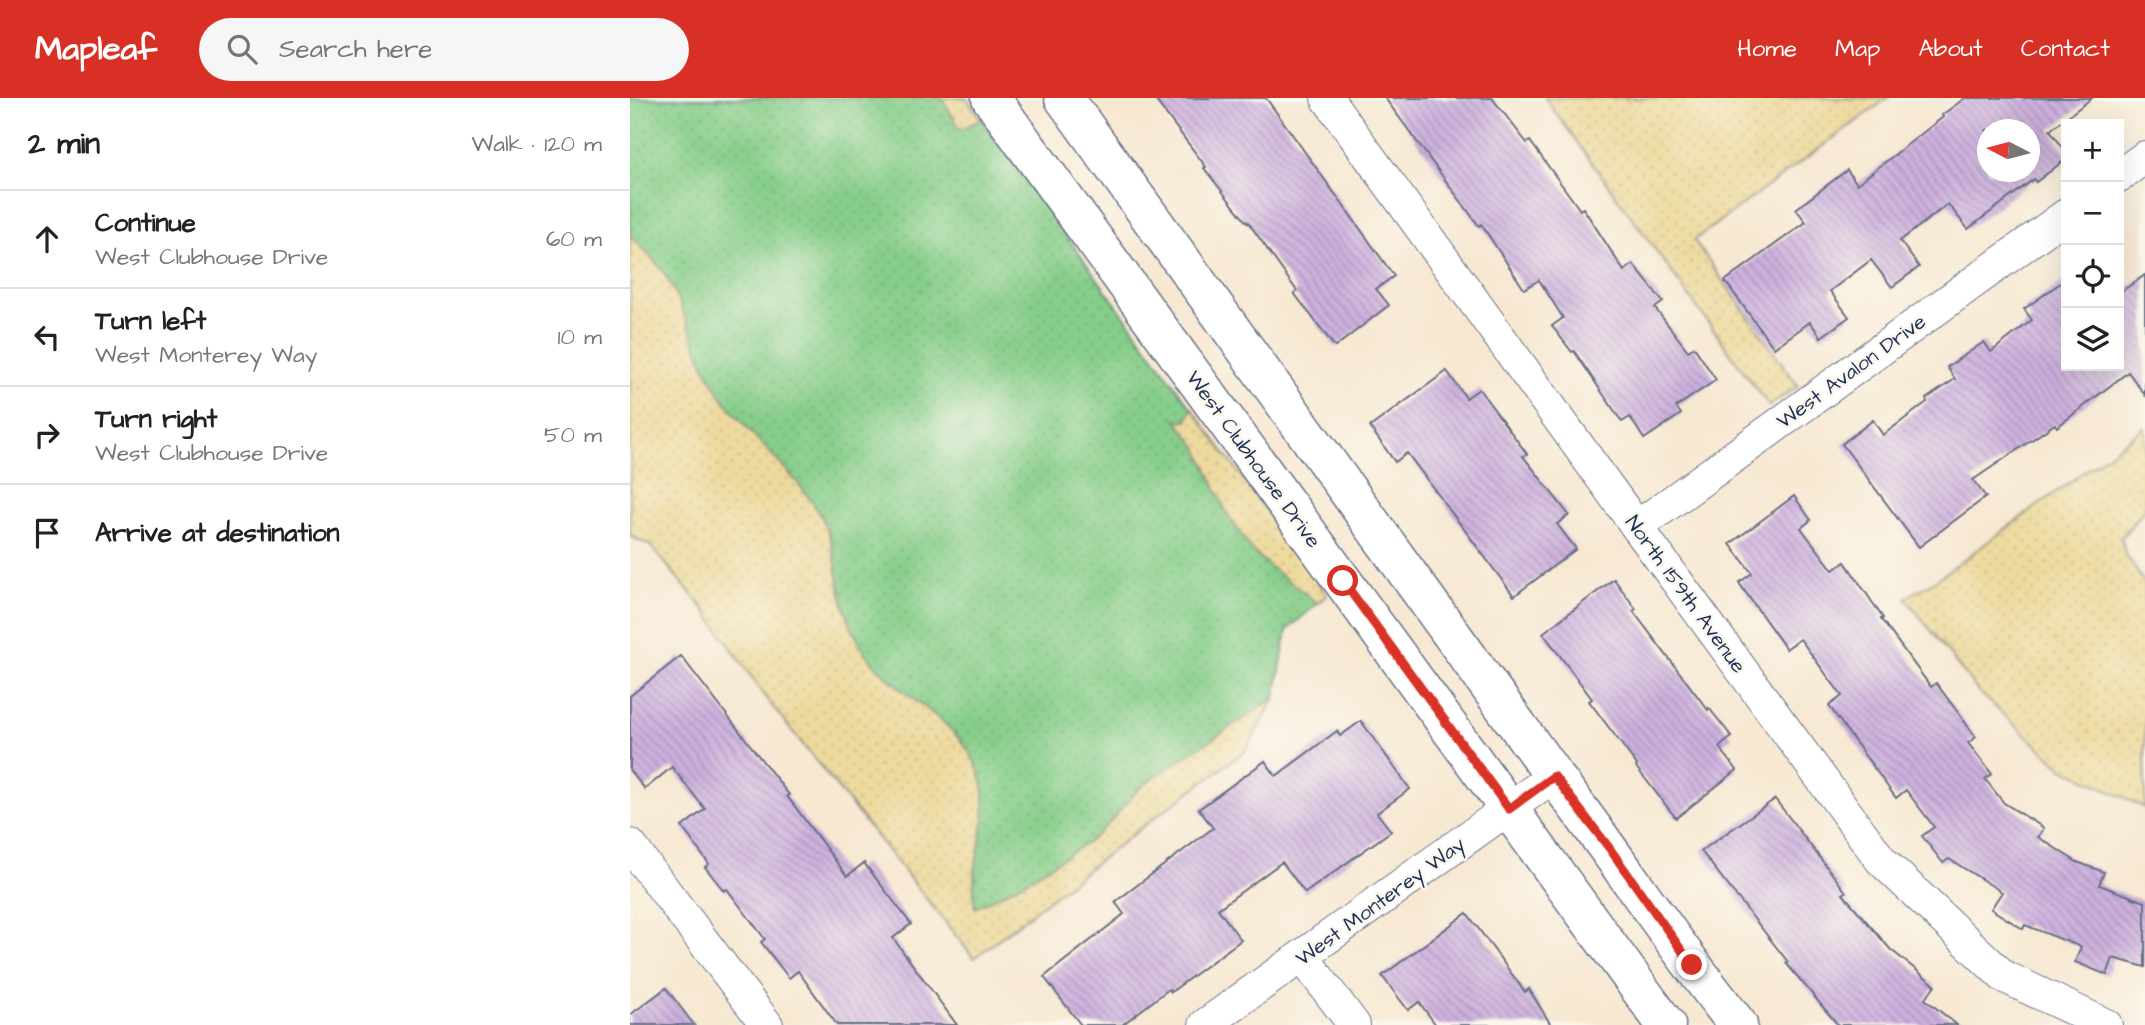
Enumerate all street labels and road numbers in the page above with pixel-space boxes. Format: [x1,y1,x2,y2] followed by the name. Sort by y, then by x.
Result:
[1771,307,1932,436] street label: West Avalon Drive
[1179,365,1328,554] street label: West Clubhouse Drive
[1618,509,1753,679] street label: North 159th Avenue
[1290,830,1472,974] street label: West Monterey Way

